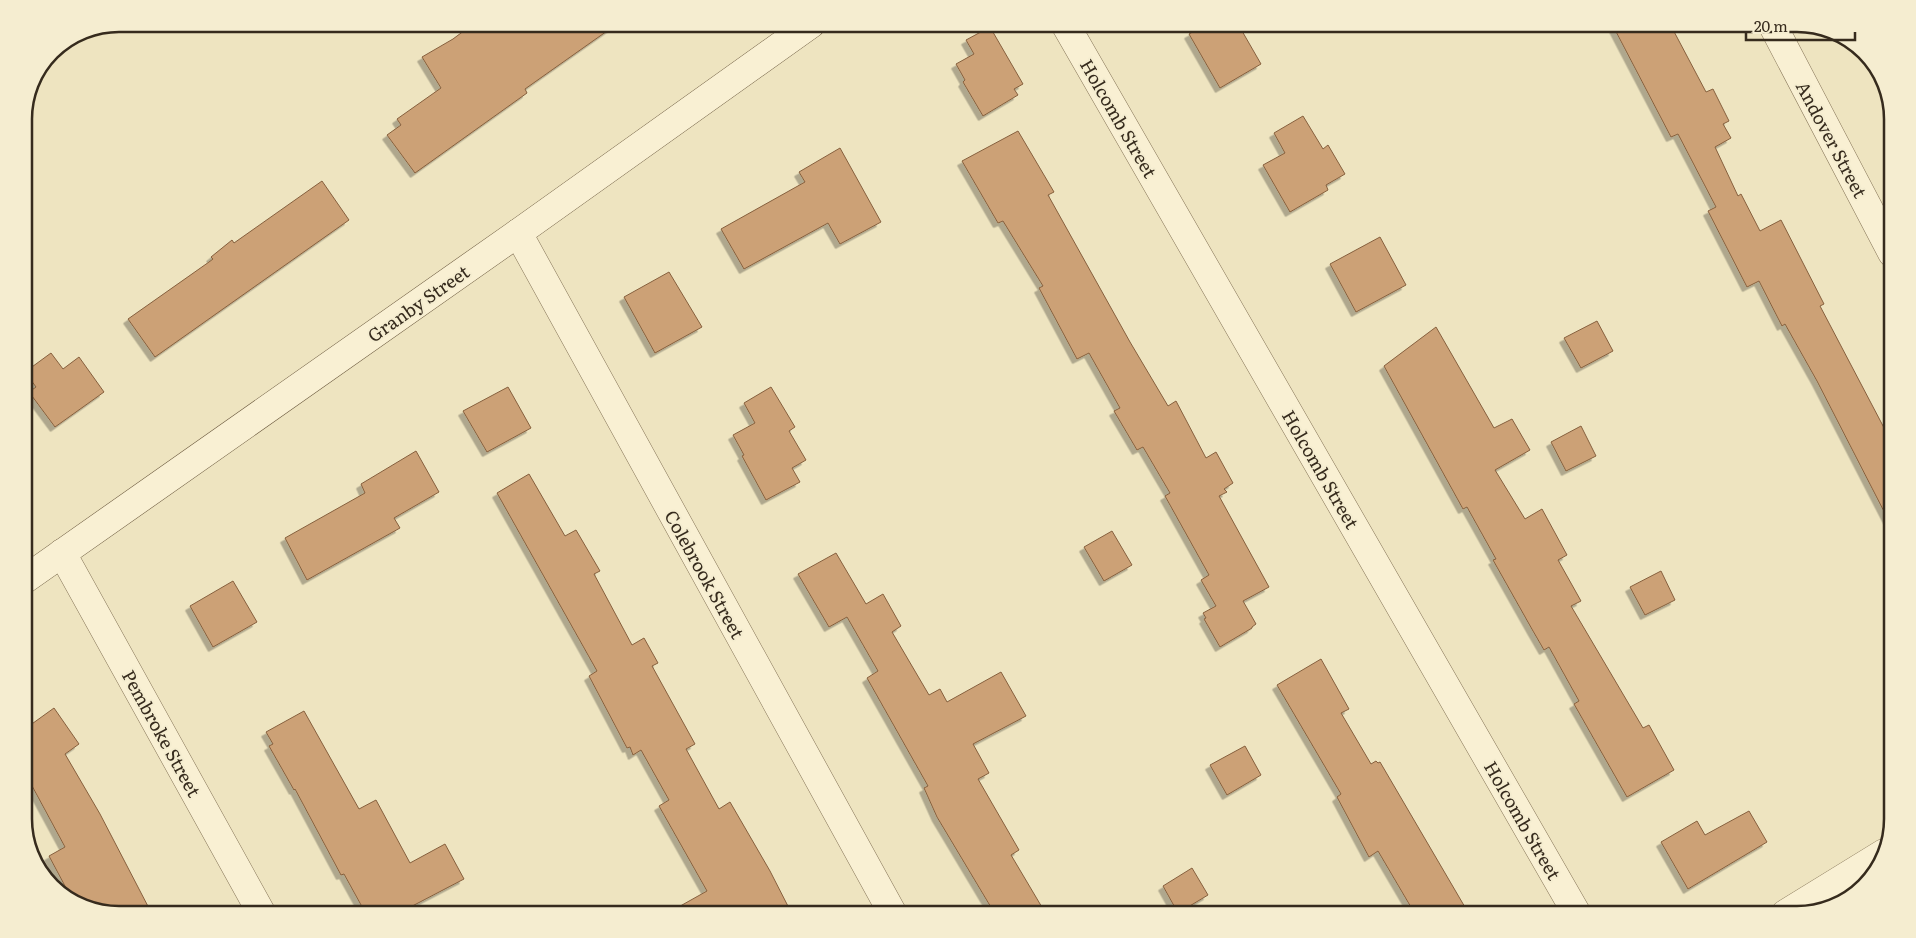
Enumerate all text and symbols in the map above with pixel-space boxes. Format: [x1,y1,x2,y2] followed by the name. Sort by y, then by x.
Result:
[1746,10,1855,42] scale bar
[1754,14,1788,37] text: 20 m
[1074,54,1164,183] street label: Holcomb Street
[1790,76,1874,203] street label: Andover Street
[361,257,475,348] street label: Granby Street
[1276,405,1366,534] street label: Holcomb Street
[658,505,752,644] street label: Colebrook Street
[116,665,208,802] street label: Pembroke Street
[1478,756,1568,885] street label: Holcomb Street

